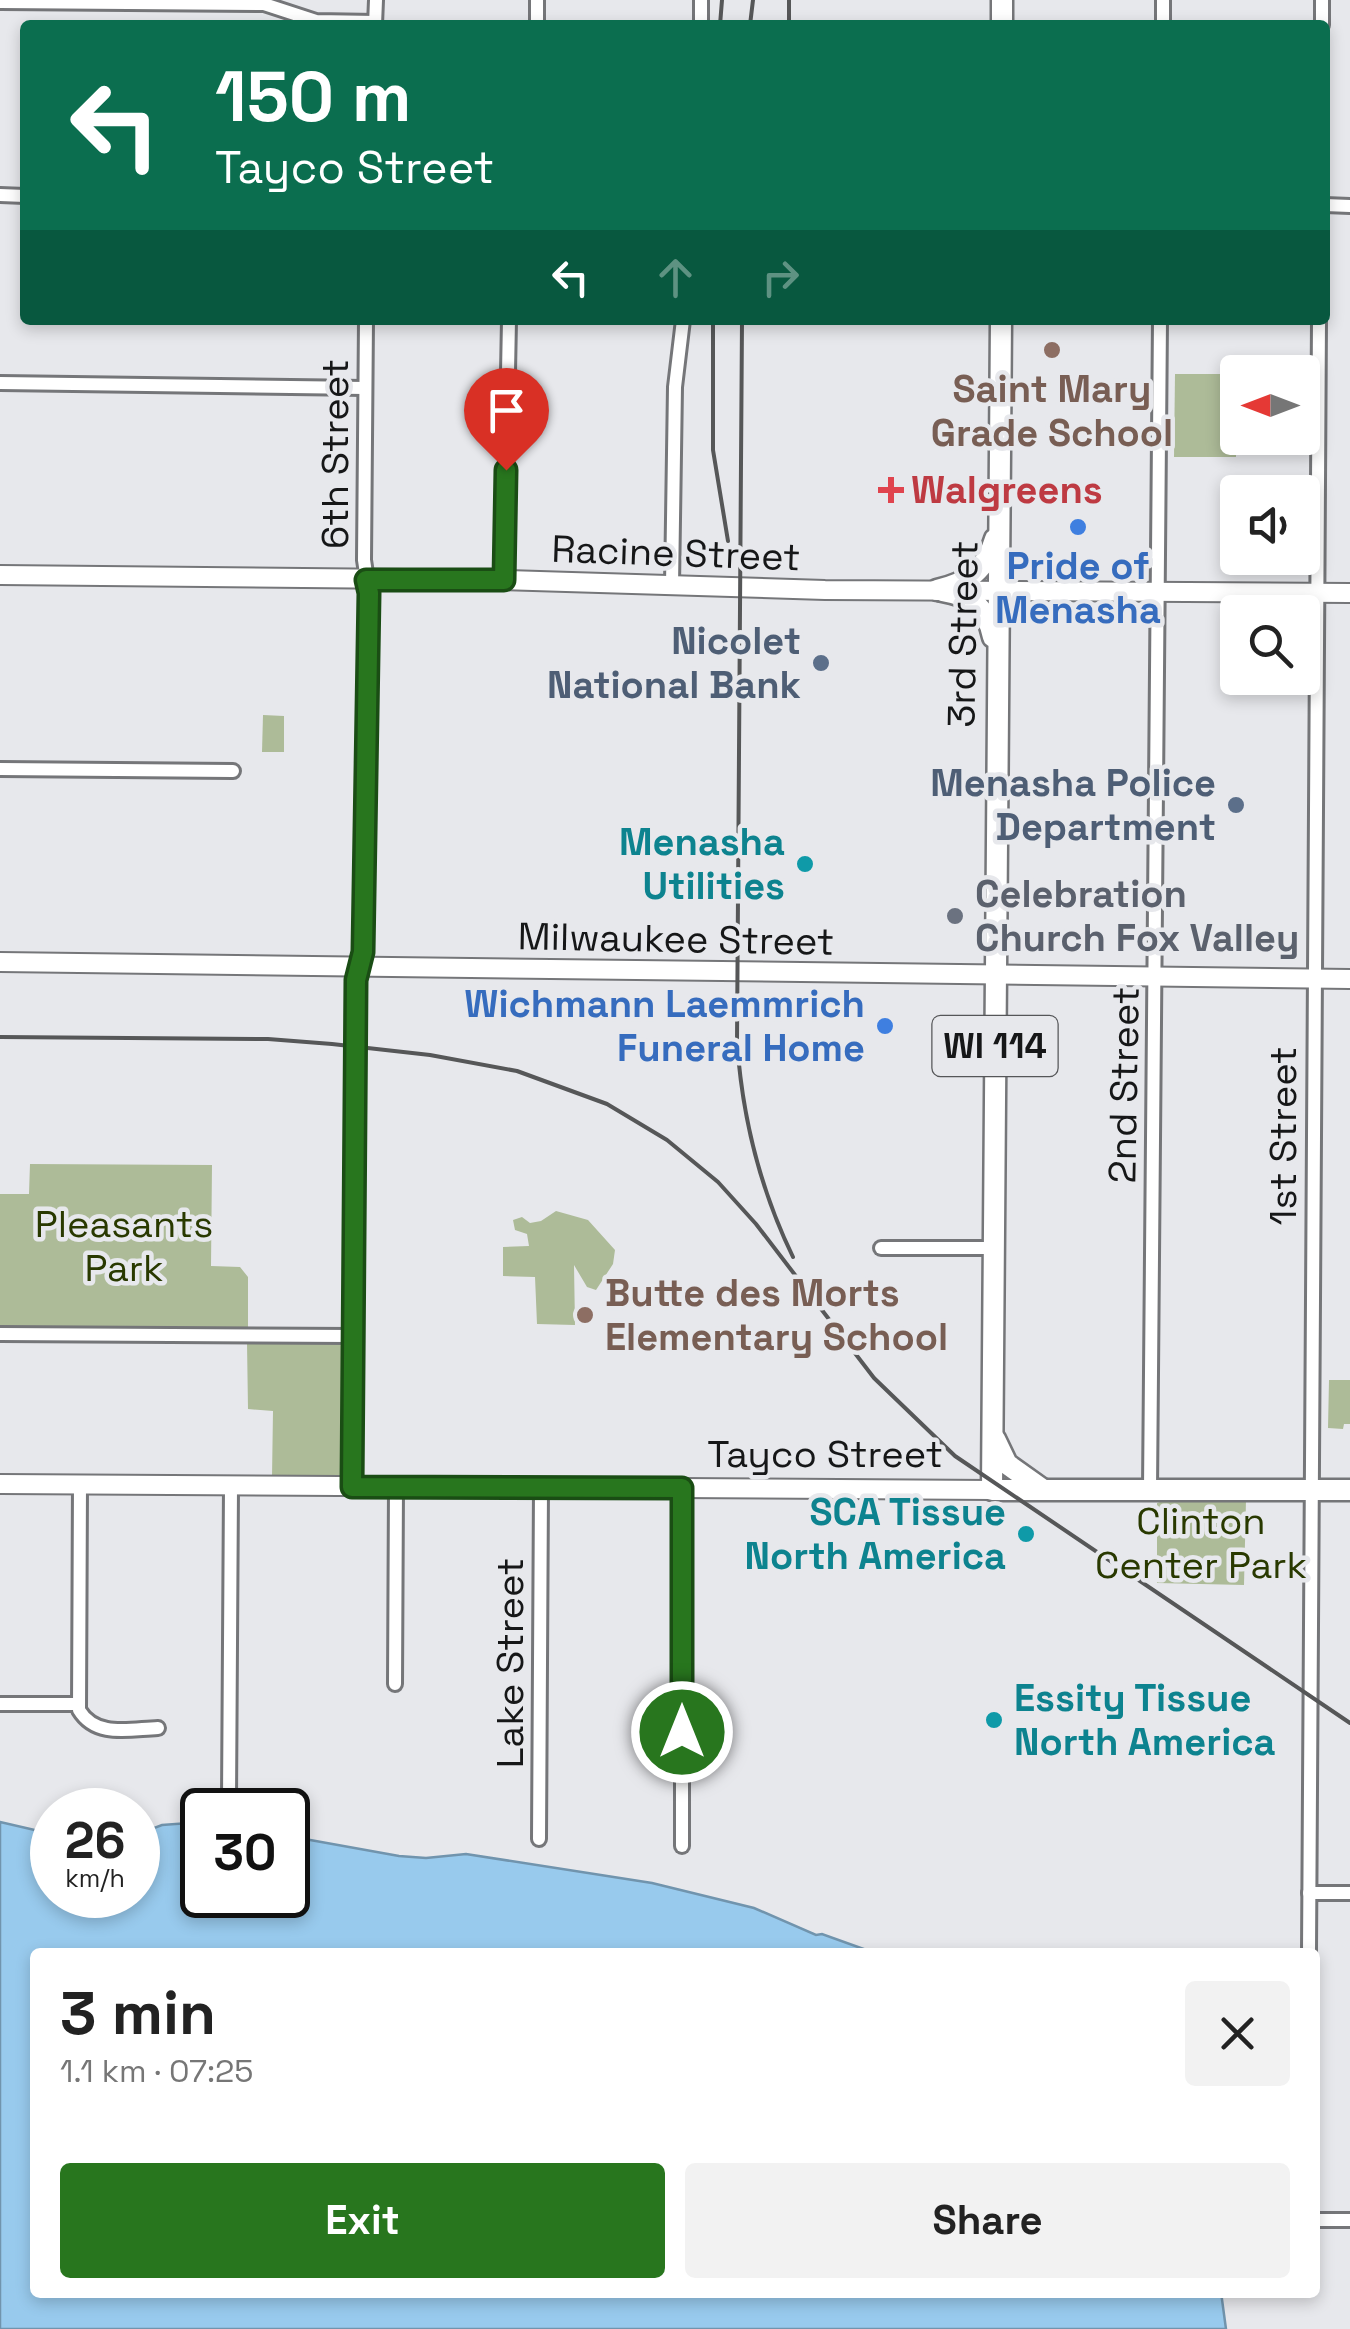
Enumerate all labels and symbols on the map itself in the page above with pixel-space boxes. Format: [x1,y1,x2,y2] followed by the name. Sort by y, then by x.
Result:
[1041,339,1063,361] marker: Saint Mary Grade School
[1220,355,1320,455] north arrow
[311,359,359,549] street label: 6th Street
[931,365,1173,457] place label: Saint Mary Grade School
[464,368,549,471] pin
[911,466,1103,514] place label: Walgreens
[880,479,902,501] marker: Walgreens
[1067,516,1089,538] marker: Pride of Menasha
[551,525,801,581] street label: Racine Street
[937,540,989,728] street label: 3rd Street
[995,542,1161,634] place label: Pride of Menasha
[547,617,801,709] place label: Nicolet National Bank
[810,652,832,674] marker: Nicolet National Bank
[930,759,1216,851] place label: Menasha Police Department
[1225,794,1247,816] marker: Menasha Police Department
[619,818,785,910] place label: Menasha Utilities
[794,853,816,875] marker: Menasha Utilities
[975,870,1299,962] place label: Celebration Church Fox Valley
[944,905,966,927] marker: Celebration Church Fox Valley
[517,912,835,966] street label: Milwaukee Street
[464,980,865,1072] place label: Wichmann Laemmrich Funeral Home
[1098,986,1150,1184] street label: 2nd Street
[874,1015,896,1037] marker: Wichmann Laemmrich Funeral Home
[932,1016,1058,1076] road number: WI 114
[1259,1047,1307,1225] street label: 1st Street
[35,1200,213,1292] park label: Pleasants Park
[605,1269,948,1361] place label: Butte des Morts Elementary School
[574,1304,596,1326] marker: Butte des Morts Elementary School
[707,1430,943,1478] street label: Tayco Street
[744,1488,1006,1580] place label: SCA Tissue North America
[1095,1497,1307,1589] park label: Clinton Center Park
[1015,1523,1037,1545] marker: SCA Tissue North America
[486,1558,534,1768] street label: Lake Street
[1014,1674,1276,1766] place label: Essity Tissue North America
[630,1680,734,1784] position arrow
[983,1709,1005,1731] marker: Essity Tissue North America
[180,1788,310,1918] speed limit sign: 30

